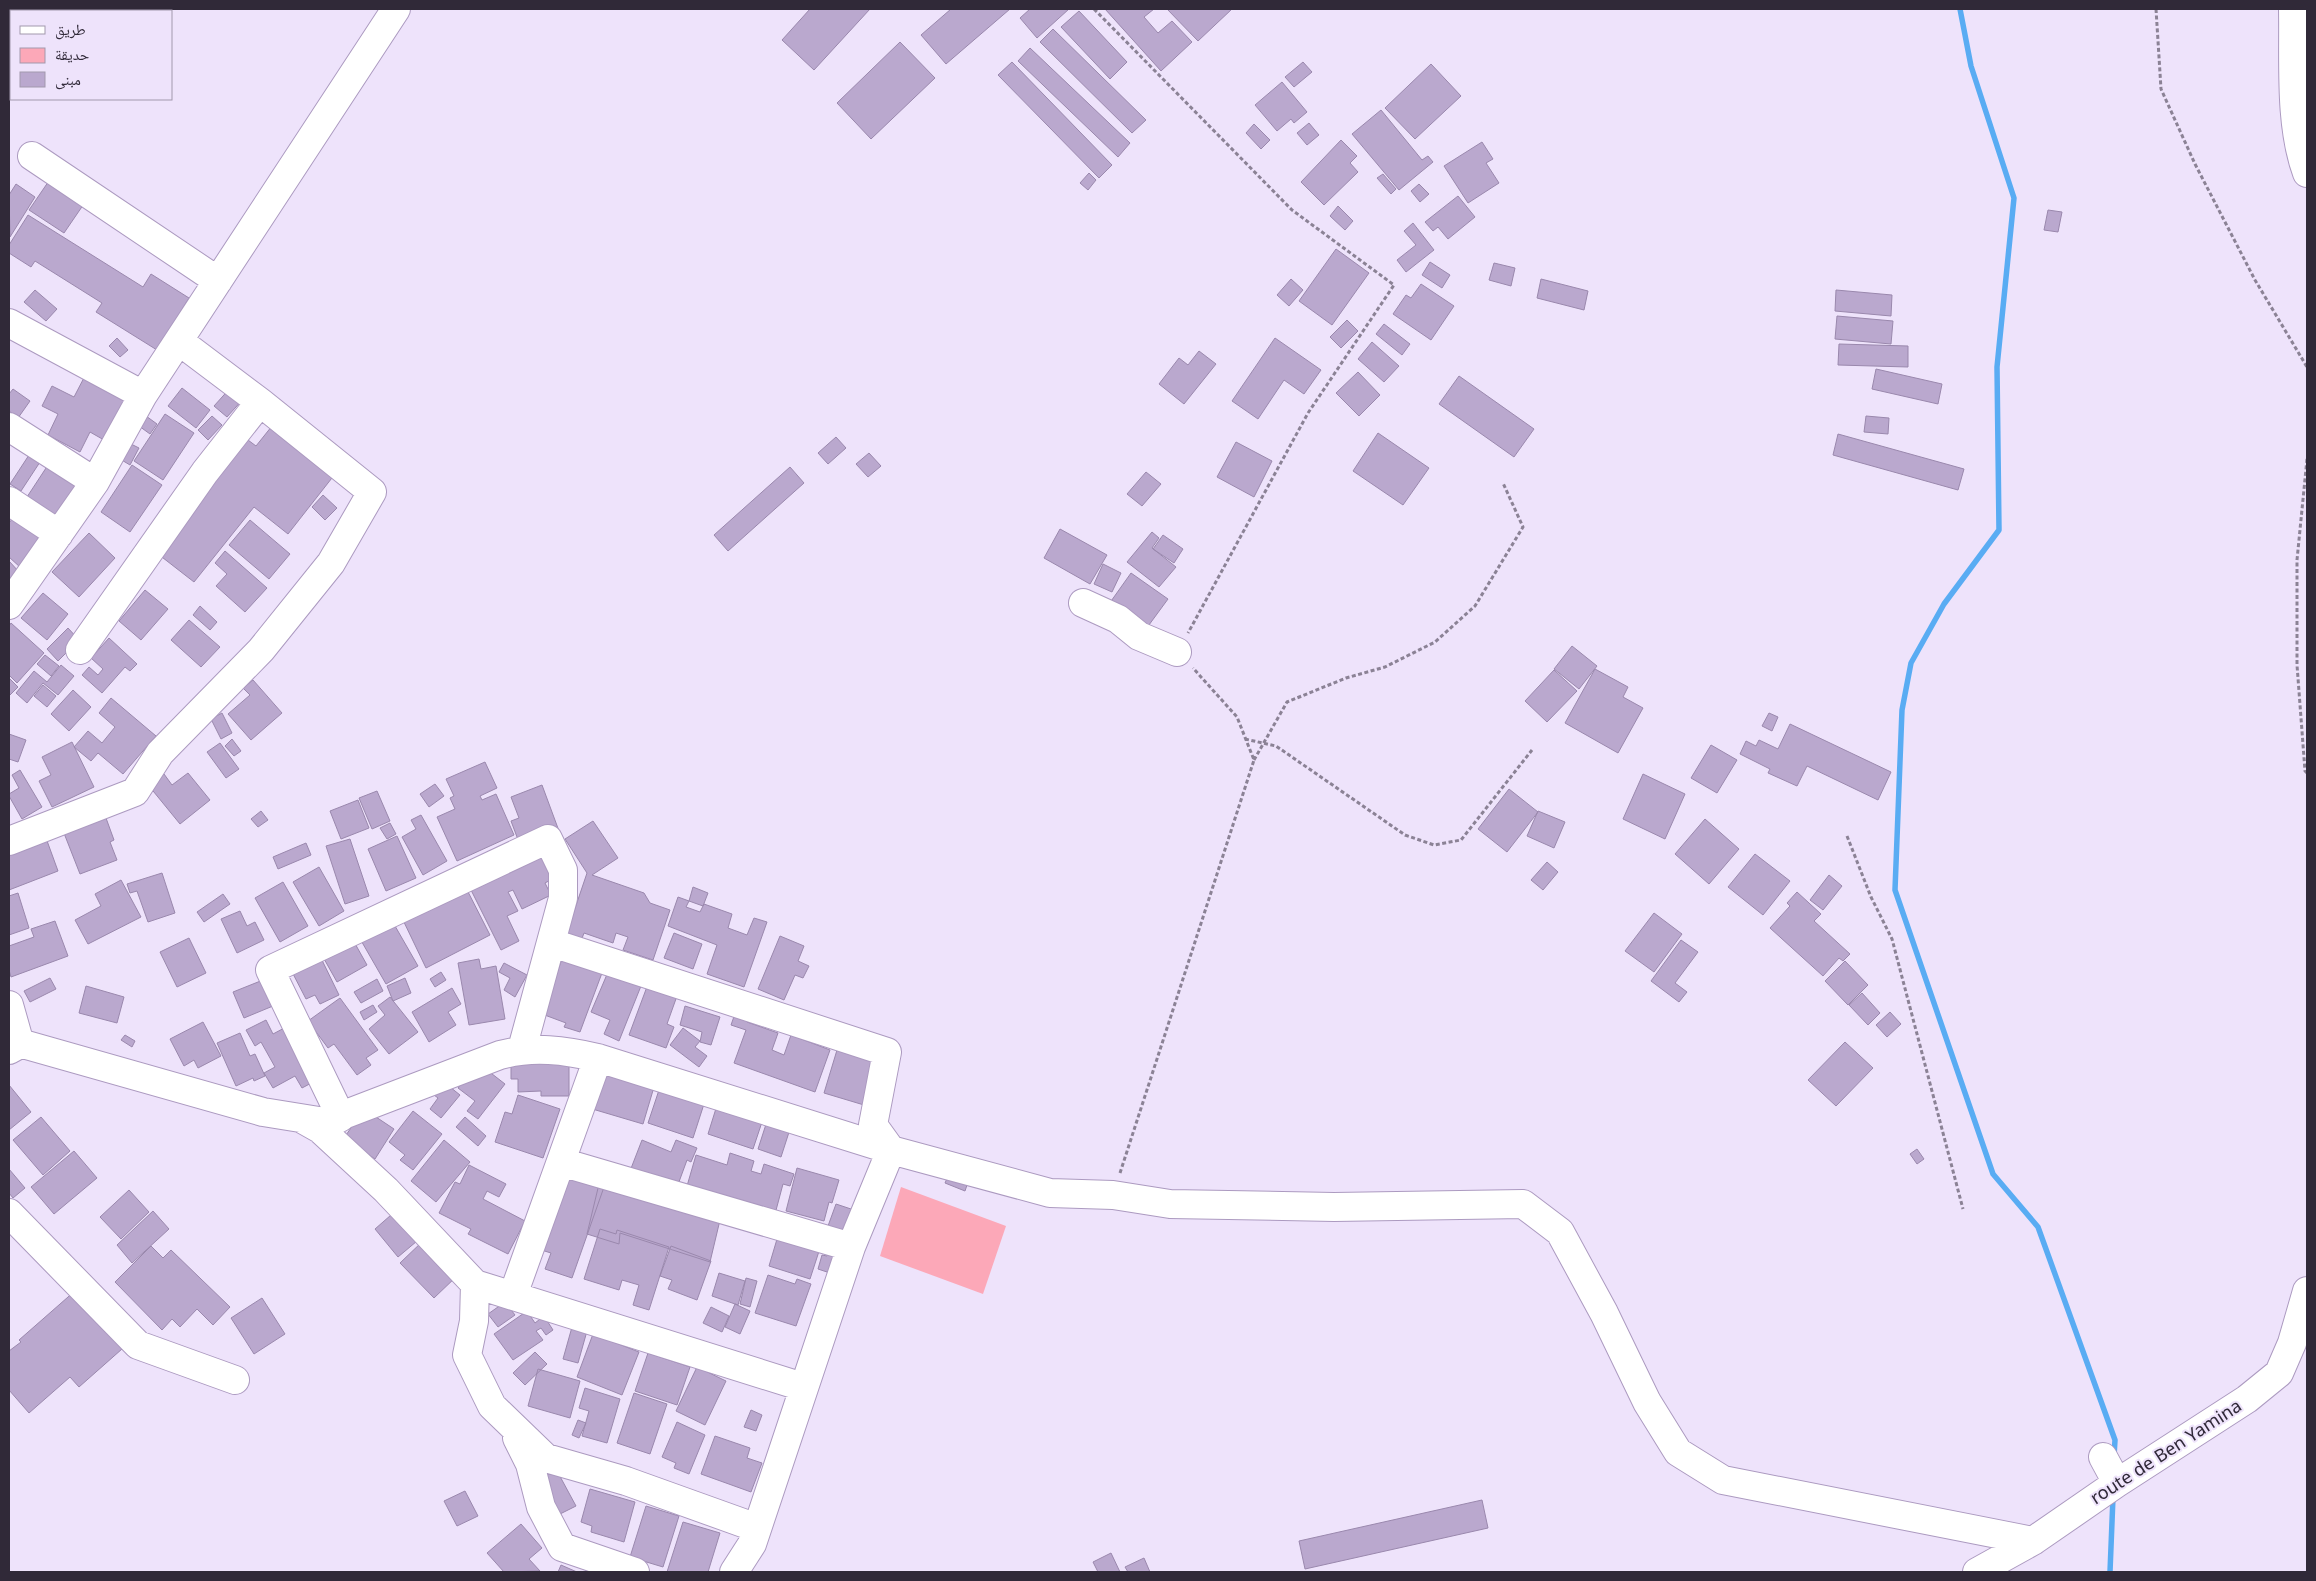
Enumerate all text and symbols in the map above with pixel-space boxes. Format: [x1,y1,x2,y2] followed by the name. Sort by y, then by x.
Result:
[10,10,172,100] legend
[55,19,86,40] text: طريق
[55,44,90,64] text: حديقة
[55,69,81,90] text: مبنى
[2085,1393,2246,1509] street label: route de Ben Yamina

